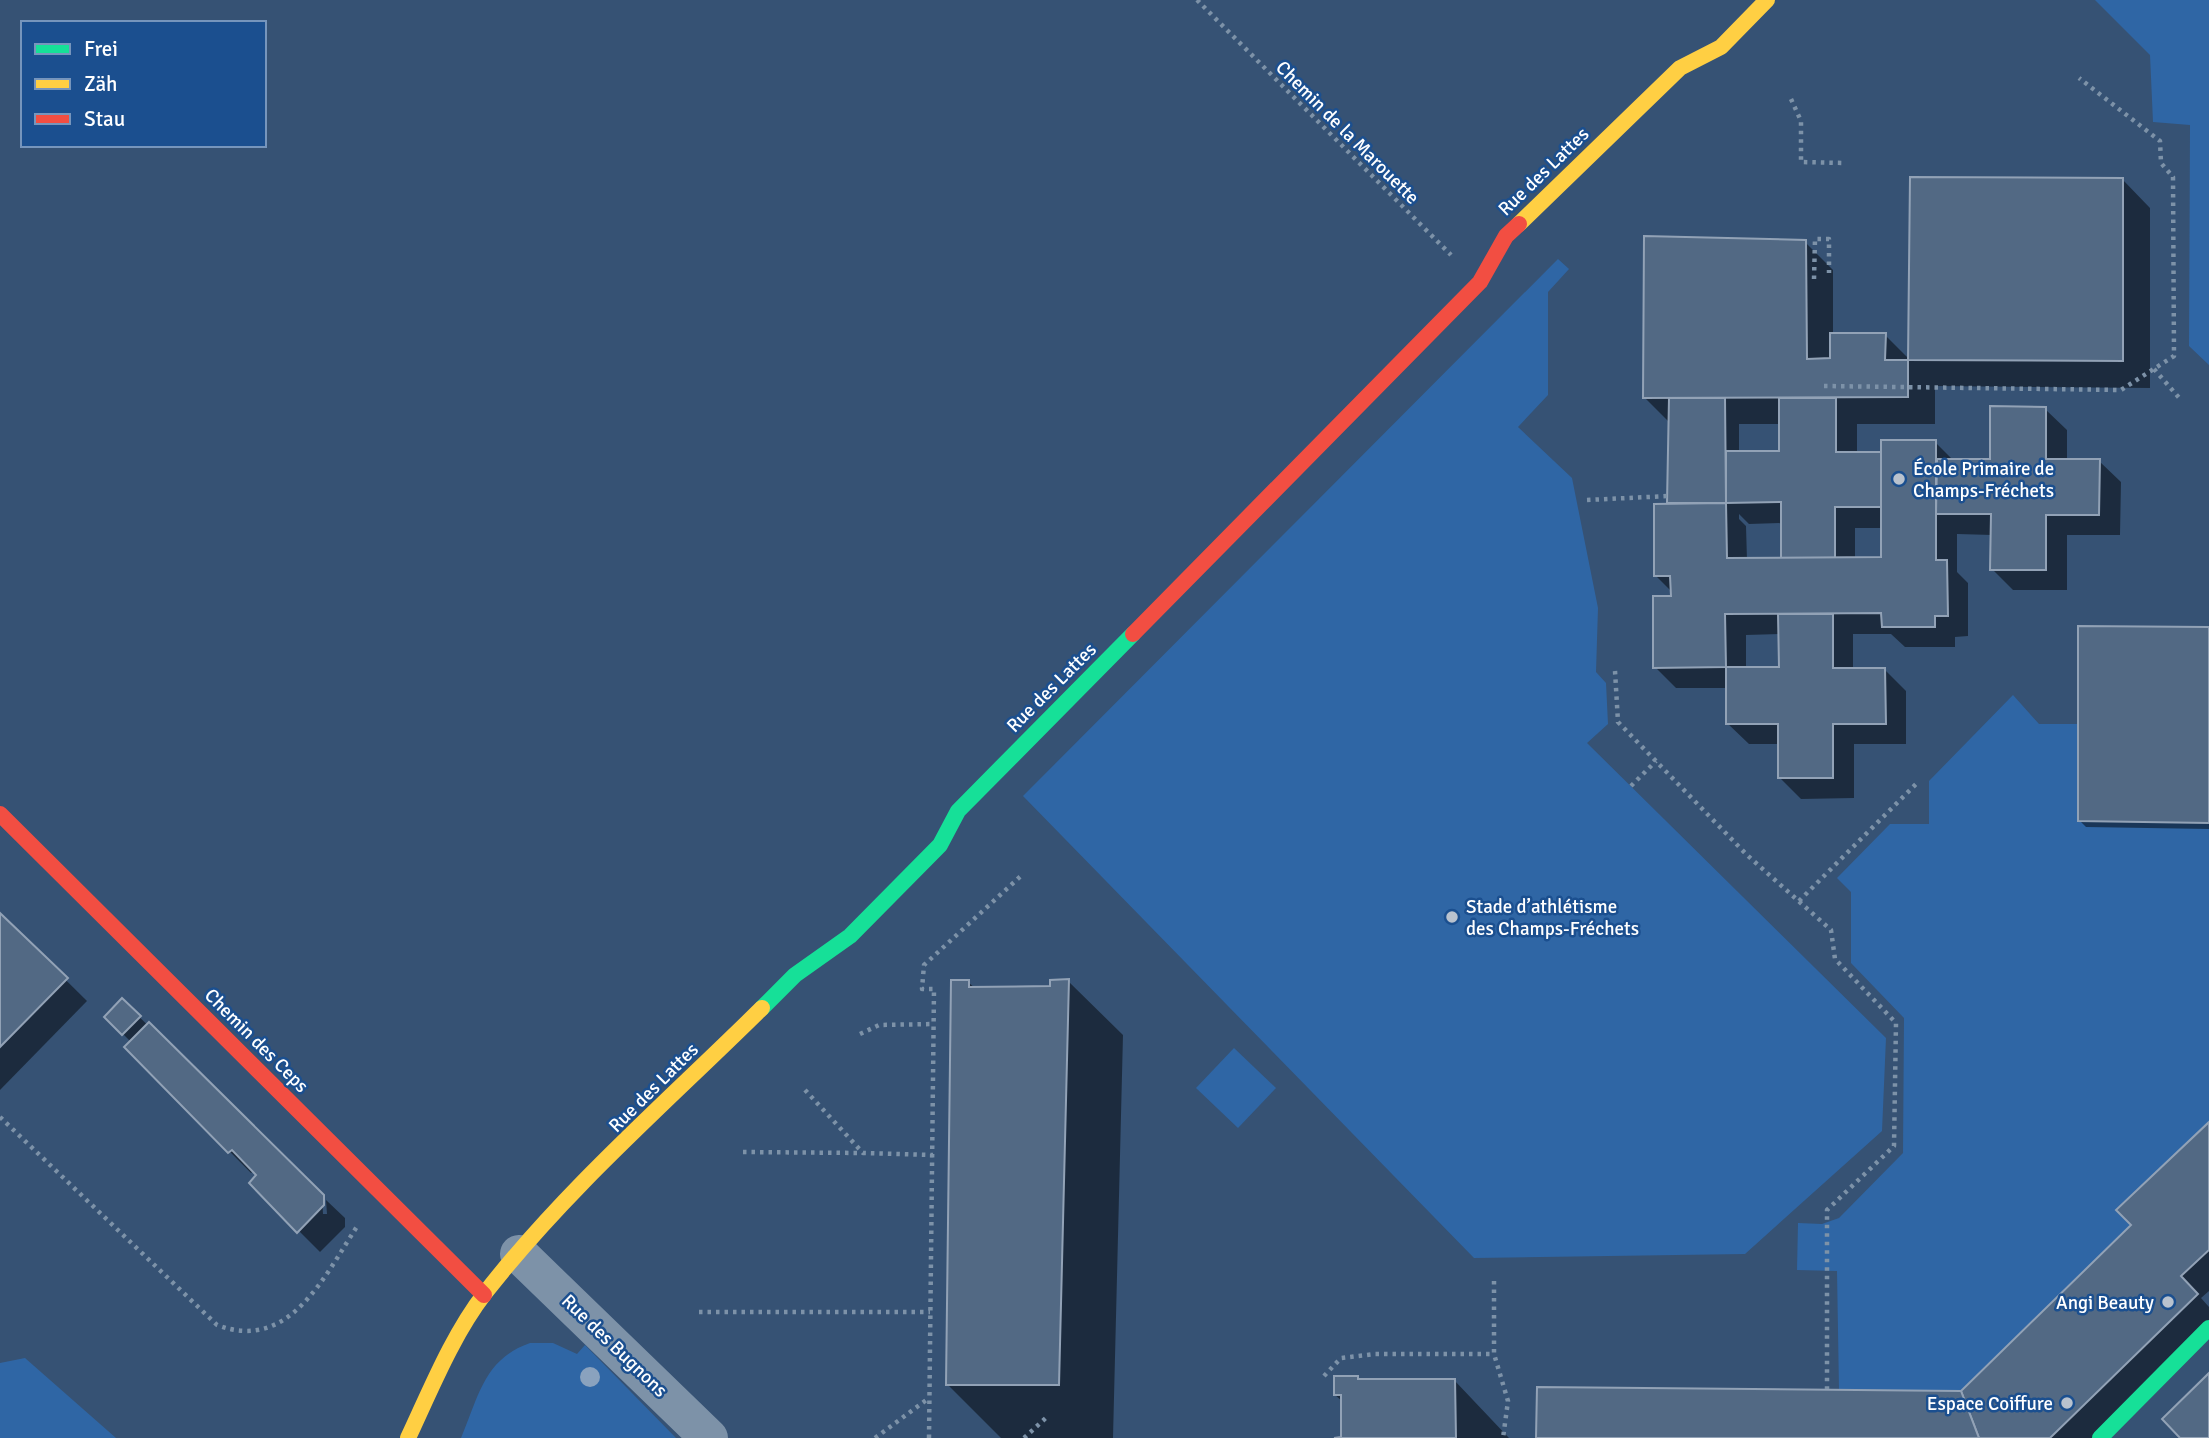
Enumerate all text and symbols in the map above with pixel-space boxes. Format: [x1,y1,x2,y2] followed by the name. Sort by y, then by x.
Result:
[21,21,266,147] legend
[84,36,118,62] text: Frei
[1270,56,1424,210] street label: Chemin de la Marouette
[84,71,118,97] text: Zäh
[84,106,125,132] text: Stau
[1493,122,1594,221] street label: Rue des Lattes
[1913,457,2054,503] place label: École Primaire de Champs-Fréchets
[1891,471,1907,487] marker: École Primaire de Champs-Fréchets
[1002,638,1102,738] street label: Rue des Lattes
[1466,895,1639,941] place label: Stade d’athlétisme des Champs-Fréchets
[1444,909,1460,925] marker: Stade d’athlétisme des Champs-Fréchets
[199,984,313,1098] street label: Chemin des Ceps
[604,1038,704,1138] street label: Rue des Lattes
[556,1289,672,1402] street label: Rue des Bugnons
[2056,1291,2154,1315] place label: Angi Beauty
[2160,1294,2176,1310] marker: Angi Beauty
[1927,1392,2053,1416] place label: Espace Coiffure
[2059,1395,2075,1411] marker: Espace Coiffure

